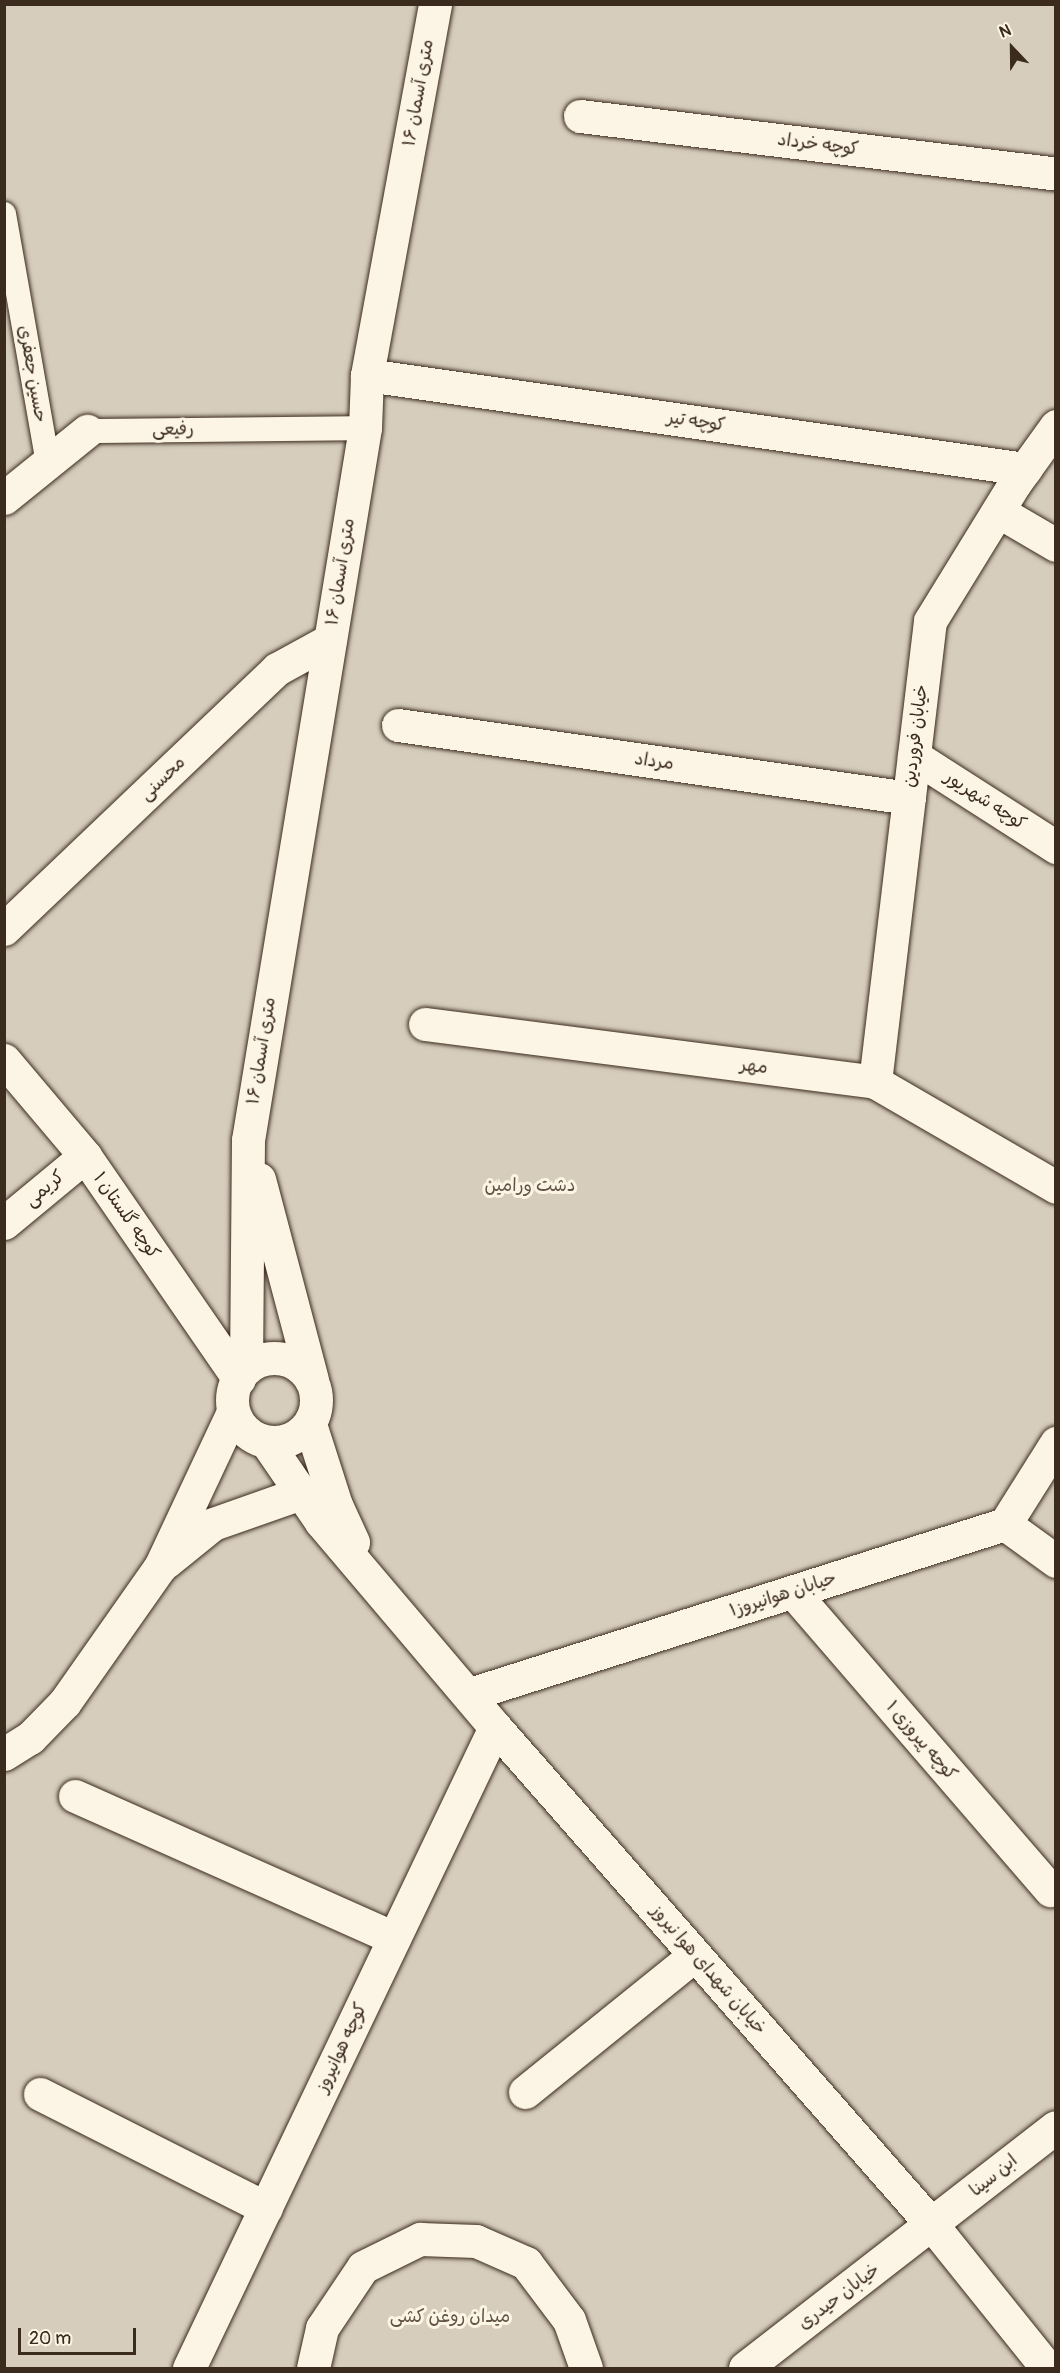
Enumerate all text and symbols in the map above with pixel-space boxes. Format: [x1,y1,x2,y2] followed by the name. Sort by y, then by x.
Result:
[982,18,1042,78] north arrow
[996,20,1014,43] text: N
[399,38,439,148] street label: ۱۶ متری آسمان
[776,129,860,161] street label: کوچه خرداد
[13,324,51,424] street label: حسین جعفری
[665,407,727,437] street label: کوچه تیر
[152,419,194,441] street label: رفیعی
[322,517,360,627] street label: ۱۶ متری آسمان
[899,683,933,789] street label: خیابان فروردین
[633,749,675,775] street label: مرداد
[136,752,190,806] street label: محسنی
[940,767,1030,835] street label: کوچه شهریور
[243,996,281,1106] street label: ۱۶ متری آسمان
[739,1055,769,1079] street label: مهر
[21,1166,69,1212] street label: کریمی
[88,1168,164,1264] street label: کوچه گلستان ۱
[484,1175,576,1197] park label: دشت ورامین
[727,1568,839,1622] street label: حیابان هوانیروز۱
[881,1697,961,1785] street label: کوچه پیروزی ۱
[646,1901,770,2039] street label: خیابان شهدای هوا نیروز
[312,2000,372,2096] street label: کوچه هوانیروز
[966,2150,1022,2202] street label: ابن سینا
[794,2259,884,2335] street label: خیابان حیدری
[390,2306,510,2328] park label: میدان روغن کشی
[21,2316,140,2354] scale bar
[29,2327,71,2350] text: 20 m

